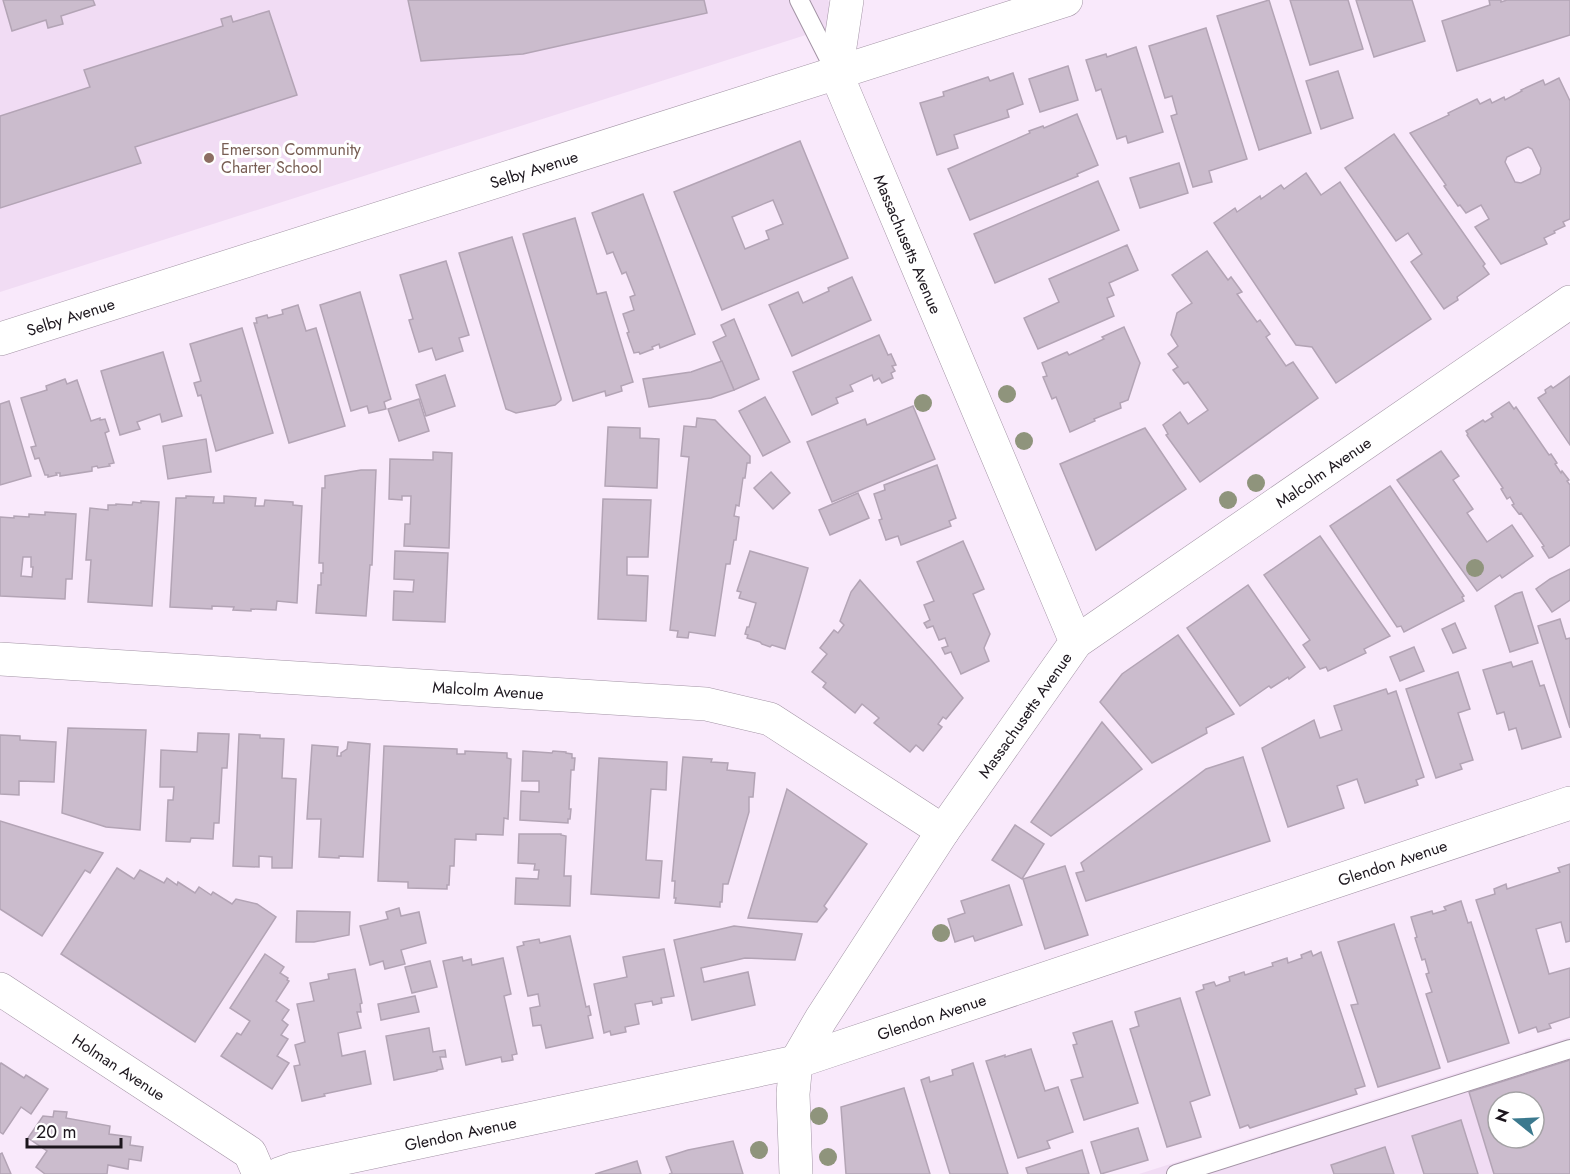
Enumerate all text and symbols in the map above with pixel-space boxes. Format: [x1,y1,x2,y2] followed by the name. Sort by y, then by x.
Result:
[221,138,362,179] place label: Emerson Community Charter School
[487,145,581,195] street label: Selby Avenue
[202,151,216,165] marker: Emerson Community Charter School
[868,171,947,317] street label: Massachusetts Avenue
[24,292,118,342] street label: Selby Avenue
[1271,431,1376,513] street label: Malcolm Avenue
[973,648,1077,783] street label: Massachusetts Avenue
[432,676,544,706] street label: Malcolm Avenue
[1335,834,1450,892] street label: Glendon Avenue
[874,988,989,1046] street label: Glendon Avenue
[67,1028,170,1106] street label: Holman Avenue
[1486,1090,1546,1150] north arrow
[1489,1106,1515,1125] text: N
[27,1111,122,1149] scale bar
[402,1111,519,1157] street label: Glendon Avenue
[36,1119,76,1145] text: 20 m

